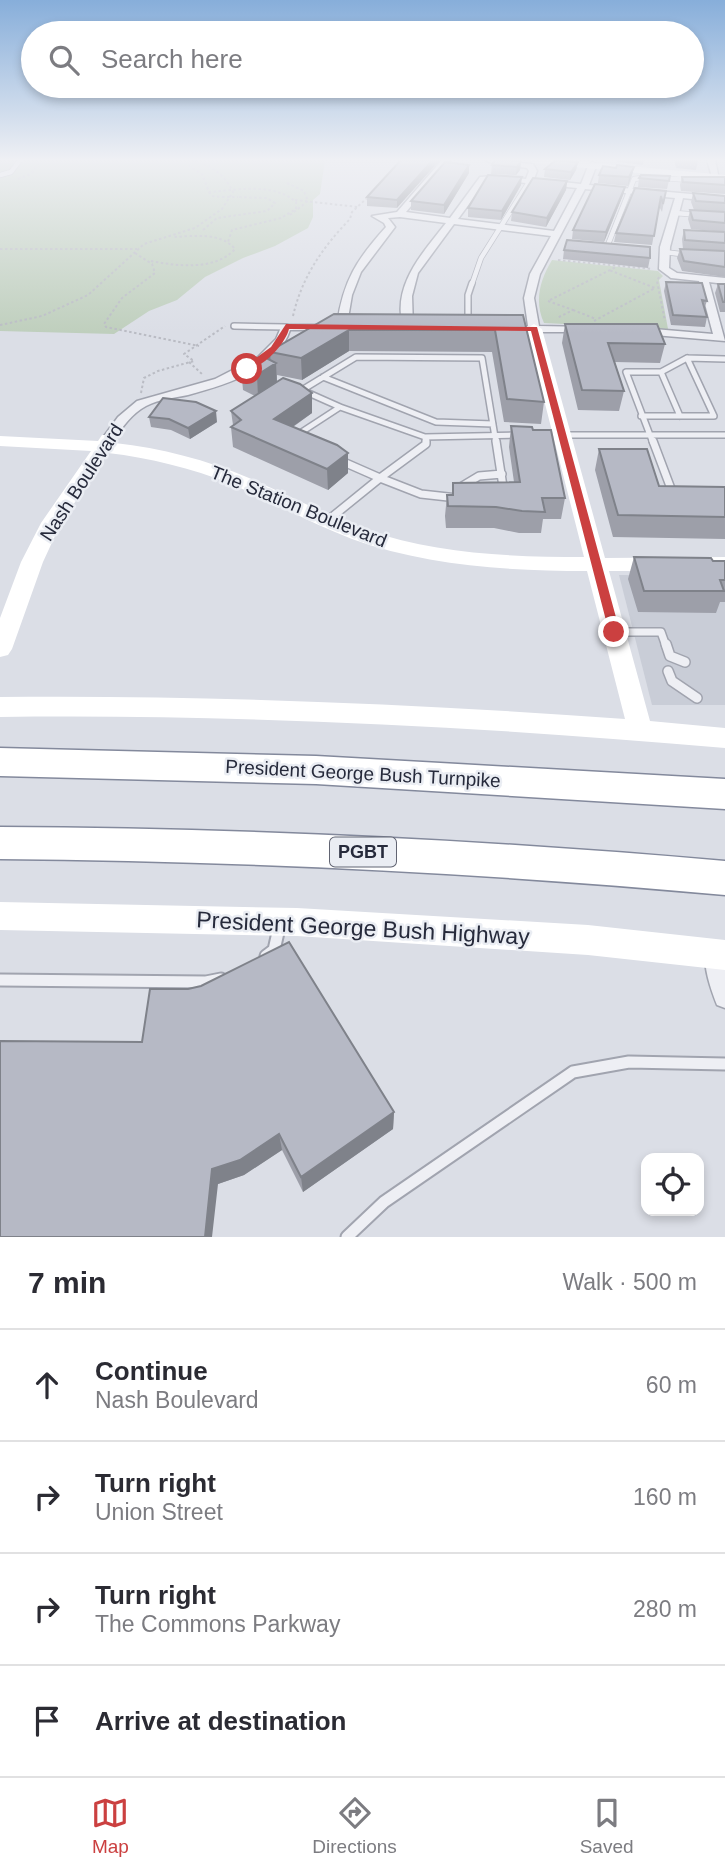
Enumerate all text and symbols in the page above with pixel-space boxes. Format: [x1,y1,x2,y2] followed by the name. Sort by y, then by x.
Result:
[21,21,704,98] search box
[45,41,83,79] icon: search
[101,44,243,74] text: Search here
[231,353,262,384] route start
[36,420,127,545] street label: Nash Boulevard
[208,462,390,551] street label: The Station Boulevard
[598,616,629,647] route end
[225,756,501,791] street label: President George Bush Turnpike
[330,838,396,866] road number: PGBT
[196,906,531,950] street label: President George Bush Highway
[641,1153,704,1216] map controls
[641,1153,704,1216] button: locate
[28,1266,106,1299] text: 7 min
[562,1269,697,1295] text: Walk · 500 m
[95,1356,208,1386] text: Continue
[28,1366,66,1404] icon: ahead
[646,1372,697,1398] text: 60 m
[95,1387,259,1413] text: Nash Boulevard
[95,1468,216,1498] text: Turn right
[28,1478,66,1516] icon: right
[633,1484,697,1510] text: 160 m
[95,1499,223,1525] text: Union Street
[95,1580,216,1610] text: Turn right
[28,1590,66,1628] icon: right
[633,1596,697,1622] text: 280 m
[95,1611,340,1637] text: The Commons Parkway
[28,1702,66,1740] icon: arrive
[95,1706,346,1736] text: Arrive at destination
[91,1794,129,1858] tab: Map
[312,1794,397,1858] tab: Directions
[580,1794,634,1858] tab: Saved

